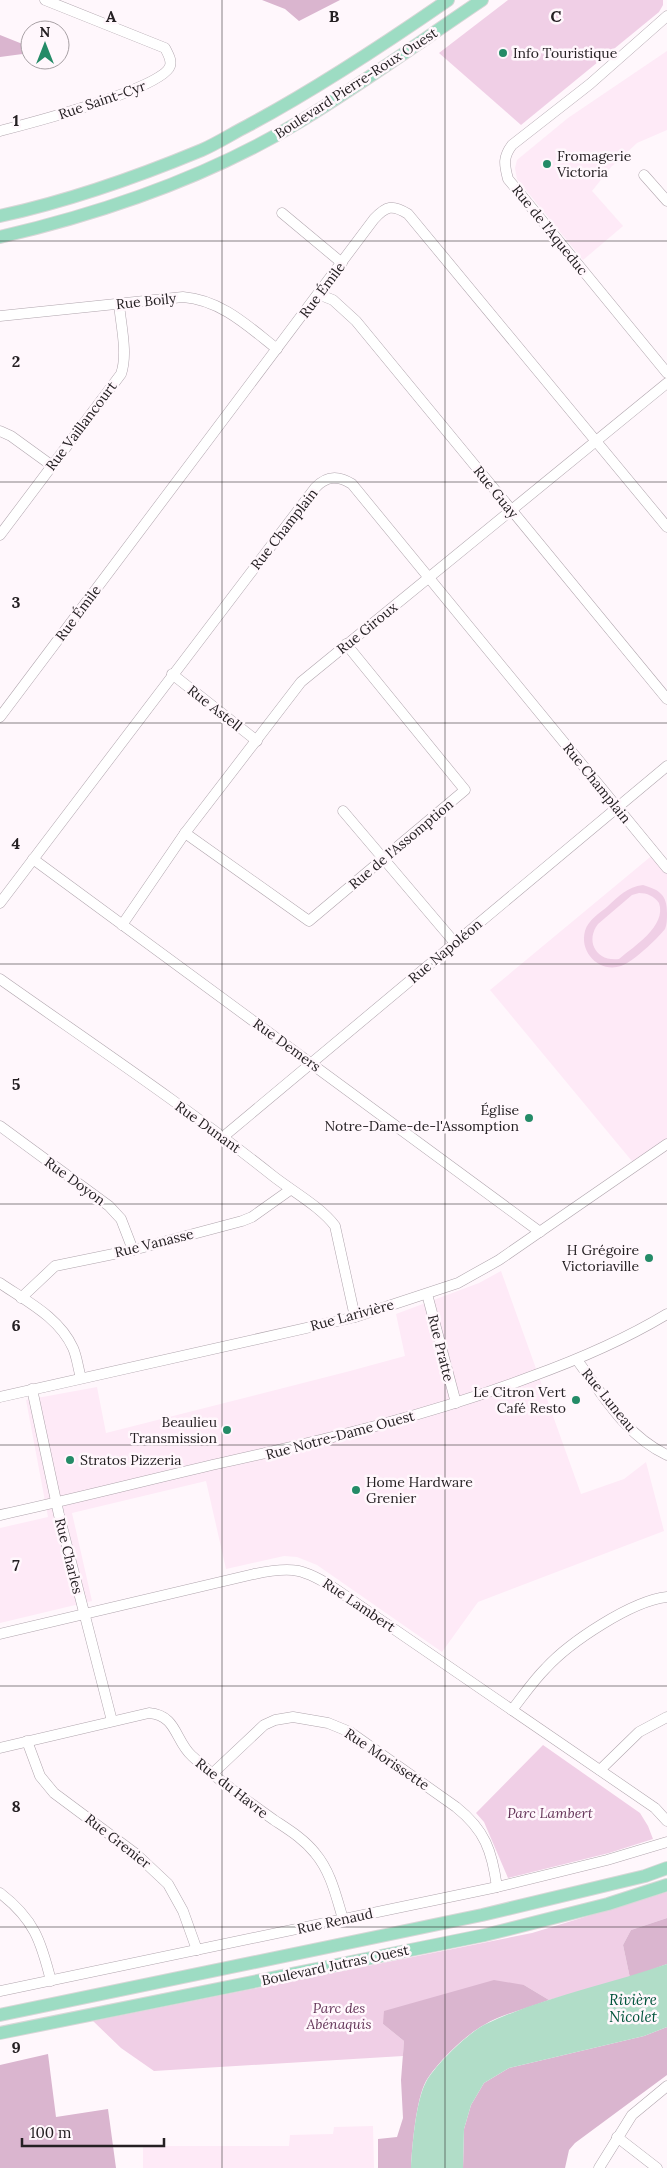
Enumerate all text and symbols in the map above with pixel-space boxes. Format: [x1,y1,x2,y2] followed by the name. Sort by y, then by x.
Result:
[106,6,117,26] text: A
[329,6,340,26] text: B
[550,6,562,26] text: C
[20,20,70,70] north arrow
[40,23,51,41] text: N
[271,23,441,142] street label: Boulevard Pierre-Roux Ouest
[513,44,618,62] place label: Info Touristique
[497,47,509,59] marker: Info Touristique
[56,77,148,123] street label: Rue Saint-Cyr
[13,110,19,130] text: 1
[556,147,632,181] place label: Fromagerie Victoria
[541,158,553,170] marker: Fromagerie Victoria
[508,181,592,279] street label: Rue de l'Aqueduc
[295,258,349,321] street label: Rue Émile
[115,289,178,313] street label: Rue Boily
[12,351,20,371] text: 2
[42,377,121,474] street label: Rue Vaillancourt
[470,462,523,522] street label: Rue Guay
[247,484,322,573] street label: Rue Champlain
[51,581,105,644] street label: Rue Émile
[12,592,21,612] text: 3
[333,598,401,658] street label: Rue Giroux
[184,681,246,735] street label: Rue Astell
[559,739,635,827] street label: Rue Champlain
[345,795,457,893] street label: Rue de l'Assomption
[12,833,21,853] text: 4
[404,915,486,987] street label: Rue Napoléon
[250,1014,324,1076] street label: Rue Demers
[12,1074,21,1094] text: 5
[172,1097,245,1157] street label: Rue Dunant
[324,1101,520,1135] place label: Église Notre-Dame-de-l'Assomption
[523,1112,535,1124] marker: Église Notre-Dame-de-l'Assomption
[41,1153,109,1209] street label: Rue Doyon
[113,1224,196,1261] street label: Rue Vanasse
[561,1241,639,1275] place label: H Grégoire Victoriaville
[643,1252,655,1264] marker: H Grégoire Victoriaville
[308,1295,396,1335] street label: Rue Larivière
[424,1313,458,1384] street label: Rue Pratte
[11,1315,21,1335] text: 6
[578,1365,640,1435] street label: Rue Luneau
[473,1383,567,1417] place label: Le Citron Vert Café Resto
[570,1394,582,1406] marker: Le Citron Vert Café Resto
[264,1406,417,1464] street label: Rue Notre-Dame Ouest
[130,1413,217,1447] place label: Beaulieu Transmission
[221,1424,233,1436] marker: Beaulieu Transmission
[80,1451,182,1469] place label: Stratos Pizzeria
[64,1454,76,1466] marker: Stratos Pizzeria
[366,1473,473,1507] place label: Home Hardware Grenier
[350,1484,362,1496] marker: Home Hardware Grenier
[51,1516,87,1596] street label: Rue Charles
[12,1555,20,1575] text: 7
[319,1574,399,1636] street label: Rue Lambert
[341,1724,433,1794] street label: Rue Morissette
[192,1754,272,1822] street label: Rue du Havre
[11,1796,21,1816] text: 8
[507,1804,594,1822] park label: Parc Lambert
[81,1810,155,1872] street label: Rue Grenier
[295,1904,375,1938] street label: Rue Renaud
[260,1940,411,1989] street label: Boulevard Jutras Ouest
[609,1990,658,2026] water label: Rivière Nicolet
[306,1999,371,2033] park label: Parc des Abénaquis
[11,2037,21,2057] text: 9
[22,2116,165,2148] scale bar
[30,2123,71,2142] text: 100 m

